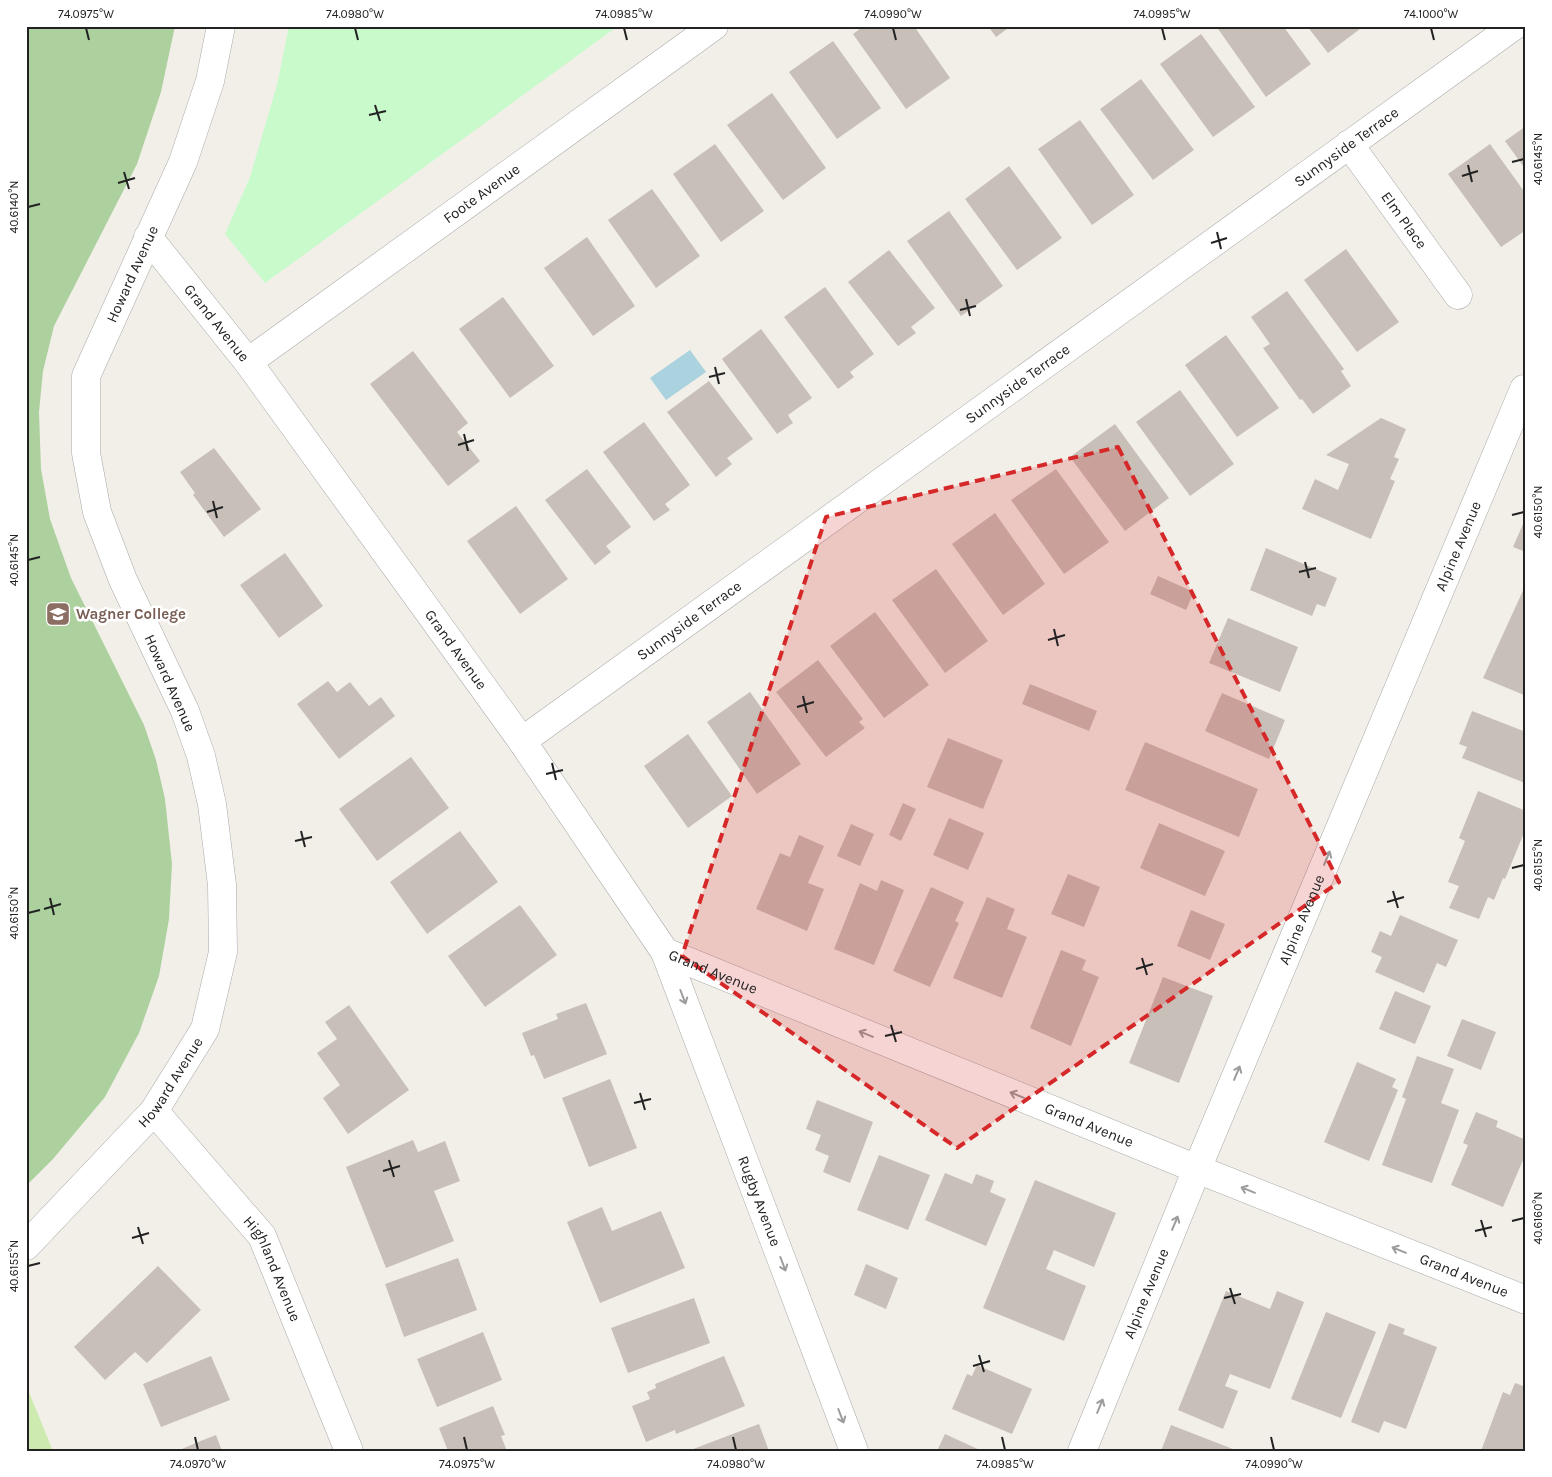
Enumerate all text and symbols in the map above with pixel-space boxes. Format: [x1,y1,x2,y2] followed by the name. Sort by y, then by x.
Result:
[58,7,114,21] text: 74.0975°W
[326,7,384,21] text: 74.0980°W
[595,7,653,21] text: 74.0985°W
[864,7,922,21] text: 74.0990°W
[1133,7,1191,21] text: 74.0995°W
[1404,7,1459,21] text: 74.1000°W
[1290,103,1402,191] street label: Sunnyside Terrace
[1531,133,1545,185] text: 40.6145°N
[440,160,523,227] street label: Foote Avenue
[7,181,21,233] text: 40.6140°N
[1377,188,1431,252] street label: Elm Place
[102,223,162,325] street label: Howard Avenue
[180,280,253,365] street label: Grand Avenue
[962,340,1073,427] street label: Sunnyside Terrace
[1531,486,1545,539] text: 40.6150°N
[1431,498,1485,594] street label: Alpine Avenue
[7,534,21,586] text: 40.6145°N
[633,577,745,664] street label: Sunnyside Terrace
[45,601,71,627] school or university icon: Wagner College
[76,605,186,623] place label: Wagner College
[421,606,491,693] street label: Grand Avenue
[141,632,199,734] street label: Howard Avenue
[1531,839,1545,891] text: 40.6155°N
[1323,851,1333,866] one-way arrow
[1275,872,1328,967] street label: Alpine Avenue
[7,887,21,940] text: 40.6150°N
[666,945,760,998] street label: Grand Avenue
[679,989,688,1004] one-way arrow
[859,1028,874,1038] one-way arrow
[134,1034,207,1131] street label: Howard Avenue
[1233,1066,1243,1081] one-way arrow
[1010,1090,1025,1100] one-way arrow
[1042,1099,1136,1151] street label: Grand Avenue
[734,1153,785,1249] street label: Rugby Avenue
[1241,1185,1256,1194] one-way arrow
[1531,1191,1545,1245] text: 40.6160°N
[240,1212,305,1324] street label: Highland Avenue
[1170,1216,1180,1231] one-way arrow
[7,1240,21,1292] text: 40.6155°N
[1392,1245,1407,1254] one-way arrow
[1120,1246,1173,1341] street label: Alpine Avenue
[1417,1250,1511,1301] street label: Grand Avenue
[779,1256,789,1271] one-way arrow
[1097,1398,1106,1413] one-way arrow
[837,1408,846,1423] one-way arrow
[170,1457,226,1471] text: 74.0970°W
[439,1457,495,1471] text: 74.0975°W
[707,1457,765,1471] text: 74.0980°W
[976,1457,1034,1471] text: 74.0985°W
[1245,1457,1303,1471] text: 74.0990°W

